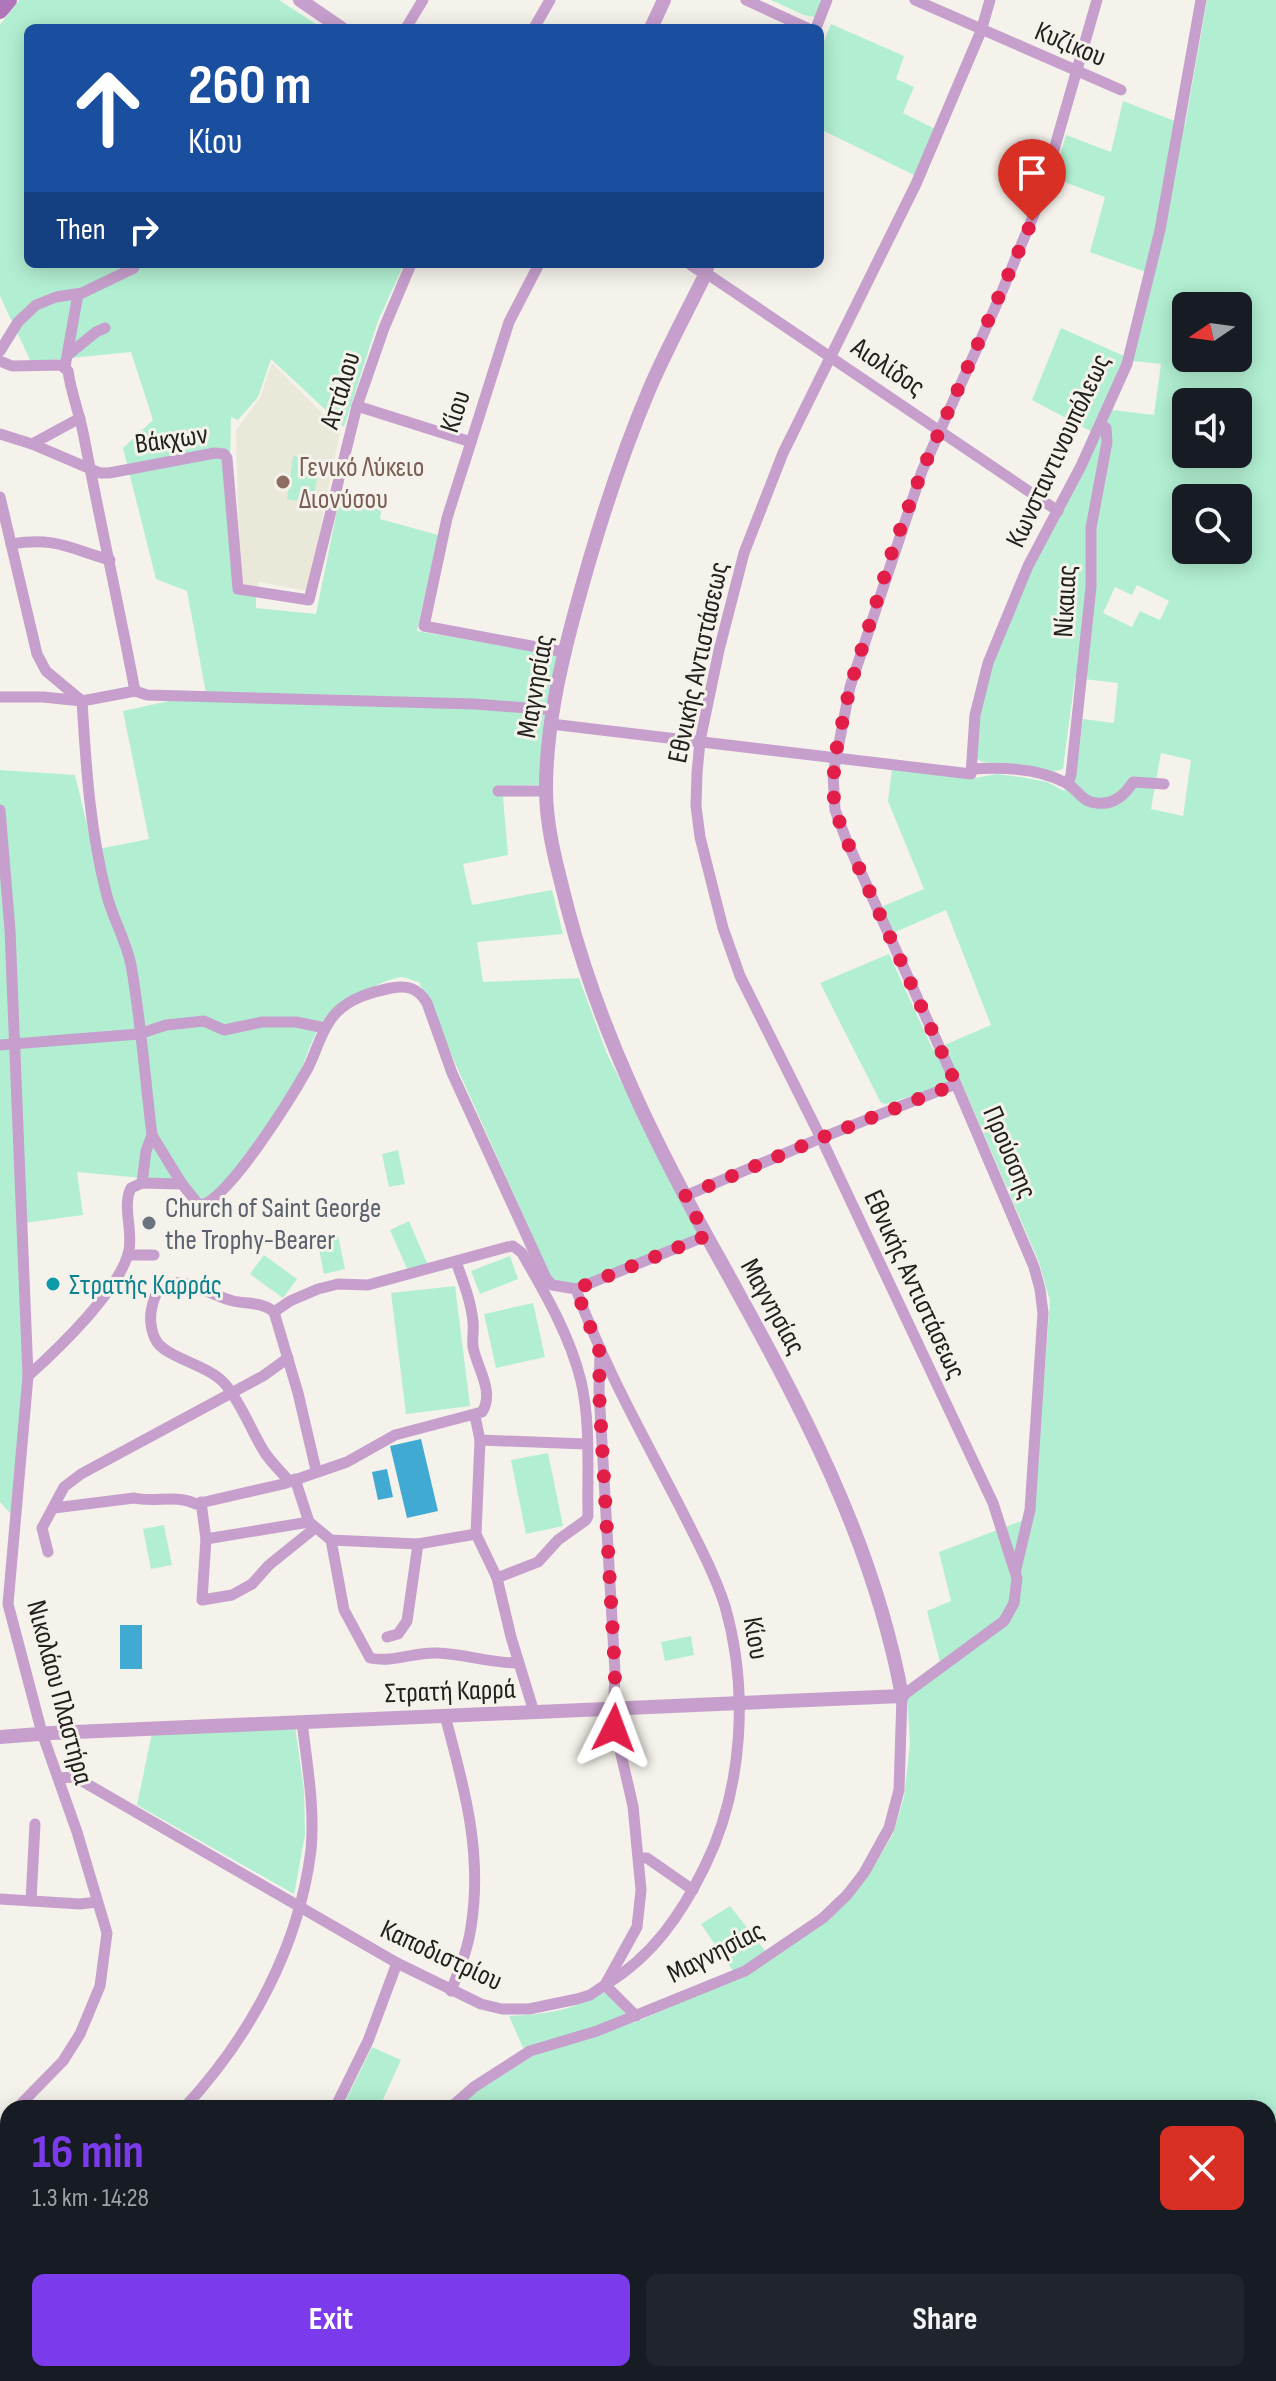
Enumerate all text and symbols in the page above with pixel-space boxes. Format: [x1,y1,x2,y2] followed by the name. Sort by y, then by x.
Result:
[1030,15,1111,74] street label: Κυζίκου
[188,53,311,120] text: 260 m
[56,56,160,160] icon: ahead
[188,121,242,164] text: Κίου
[998,139,1066,221] pin
[1010,151,1054,195] icon: arrive
[122,208,166,252] icon: right
[56,212,106,248] text: Then
[1172,292,1252,372] north arrow
[1172,292,1252,564] map controls
[844,330,931,404] street label: Αιολίδος
[313,348,368,434] street label: Αττάλου
[999,349,1118,553] street label: Κωνσταντινουπόλεως
[433,386,478,437] street label: Κίου
[1172,388,1252,468] button: sound
[133,418,210,461] street label: Βάκχων
[299,451,424,516] place label: Γενικό Λύκειο Διονύσου
[274,473,292,491] marker: Γενικό Λύκειο Διονύσου
[1172,484,1252,564] button: search
[661,559,736,766] street label: Εθνικής Αντιστάσεως
[1047,564,1084,638] street label: Νίκαιας
[510,632,561,741] street label: Μαγνησίας
[975,1101,1044,1204] street label: Προύσσης
[856,1185,973,1384] street label: Εθνικής Αντιστάσεως
[165,1192,381,1257] place label: Church of Saint George the Trophy-Bearer
[140,1214,158,1232] marker: Church of Saint George the Trophy-Bearer
[733,1253,812,1360] street label: Μαγνησίας
[69,1269,222,1302] place label: Στρατής Καρράς
[44,1275,62,1293] marker: Στρατής Καρράς
[19,1597,100,1788] street label: Νικολάου Πλαστήρα
[736,1615,775,1662] street label: Κίου
[384,1673,516,1710] street label: Στρατή Καρρά
[572,1686,656,1770] position arrow
[375,1913,508,1998] street label: Καποδιστρίου
[662,1914,770,1991] street label: Μαγνησίας
[32,2124,144,2181] text: 16 min
[1160,2126,1244,2210] button: close
[32,2183,149,2214] text: 1.3 km · 14:28
[32,2274,630,2366] button: Exit
[646,2274,1244,2366] button: Share

